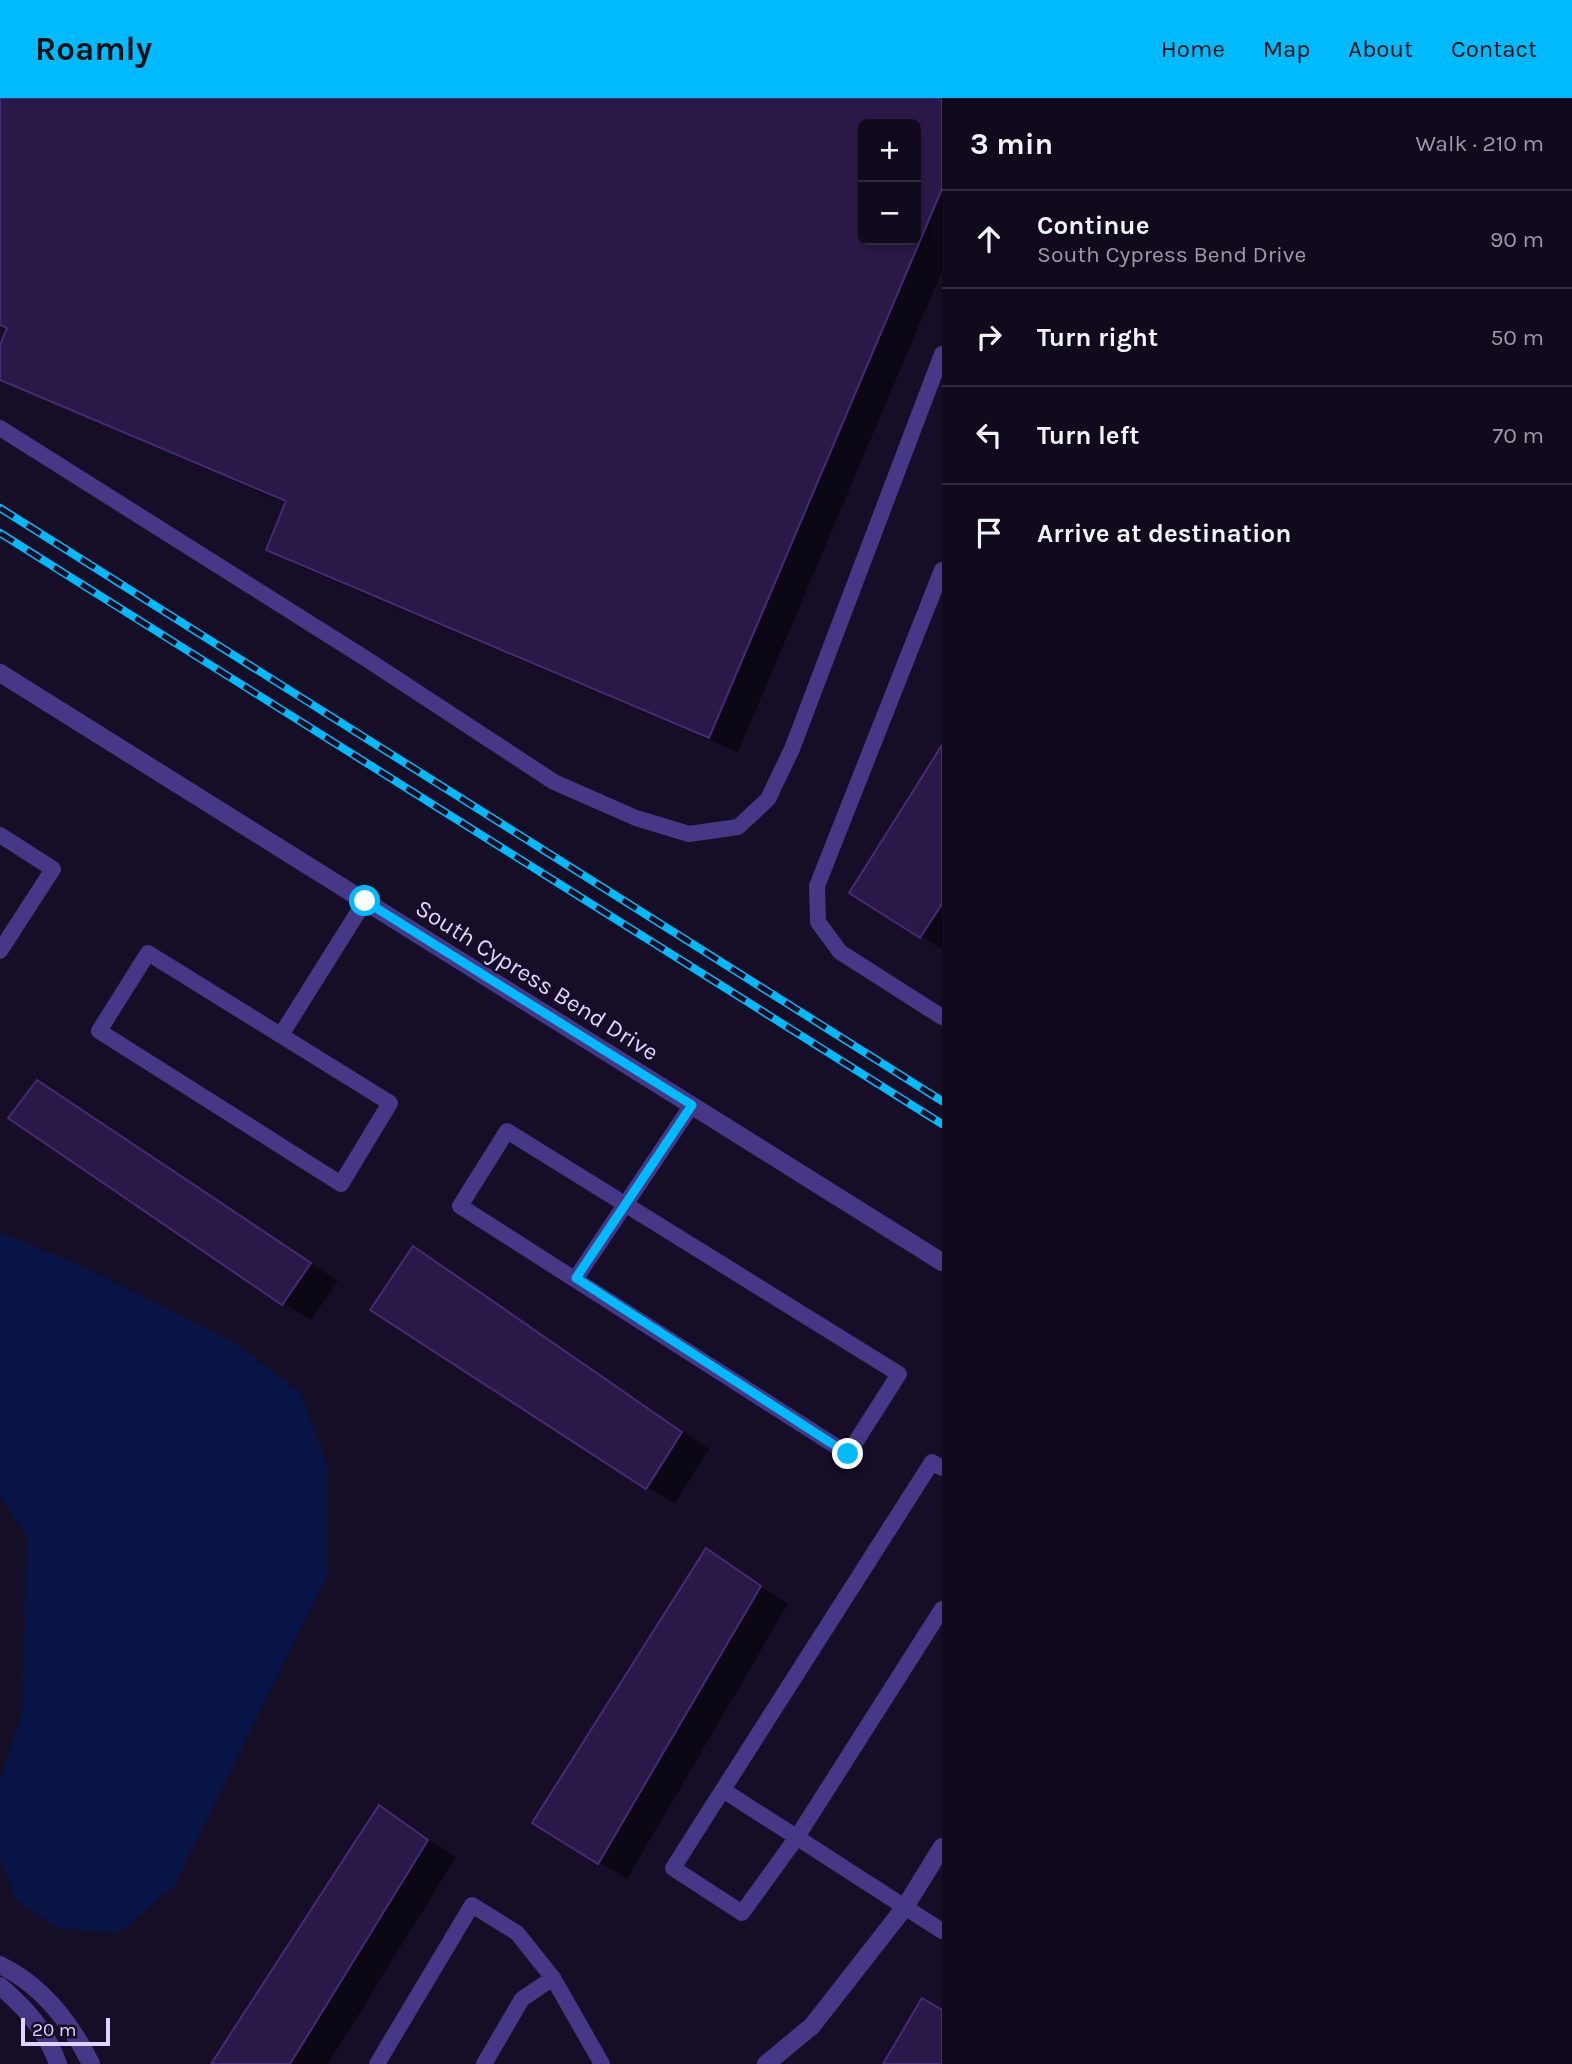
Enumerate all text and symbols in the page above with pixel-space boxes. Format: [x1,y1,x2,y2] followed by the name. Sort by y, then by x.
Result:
[35,30,152,68] text: Roamly
[1161,35,1225,63] text: Home
[1263,35,1310,63] text: Map
[1348,35,1413,63] text: About
[1451,35,1537,63] text: Contact
[858,119,921,245] map controls
[858,119,921,182] button: +
[970,126,1053,162] text: 3 min
[1416,130,1544,157] text: Walk · 210 m
[858,182,921,245] button: −
[1037,210,1149,241] text: Continue
[970,220,1008,258] icon: ahead
[1490,226,1544,253] text: 90 m
[1037,241,1306,268] text: South Cypress Bend Drive
[970,318,1008,356] icon: right
[1037,322,1158,353] text: Turn right
[1490,324,1544,351] text: 50 m
[970,416,1008,454] icon: left
[1037,420,1139,451] text: Turn left
[1493,422,1544,449] text: 70 m
[970,514,1008,552] icon: arrive
[1037,518,1291,549] text: Arrive at destination
[349,885,380,916] route start
[410,894,664,1066] street label: South Cypress Bend Drive
[832,1438,863,1469] route end
[21,2015,110,2047] scale bar
[32,2019,77,2041] text: 20 m

